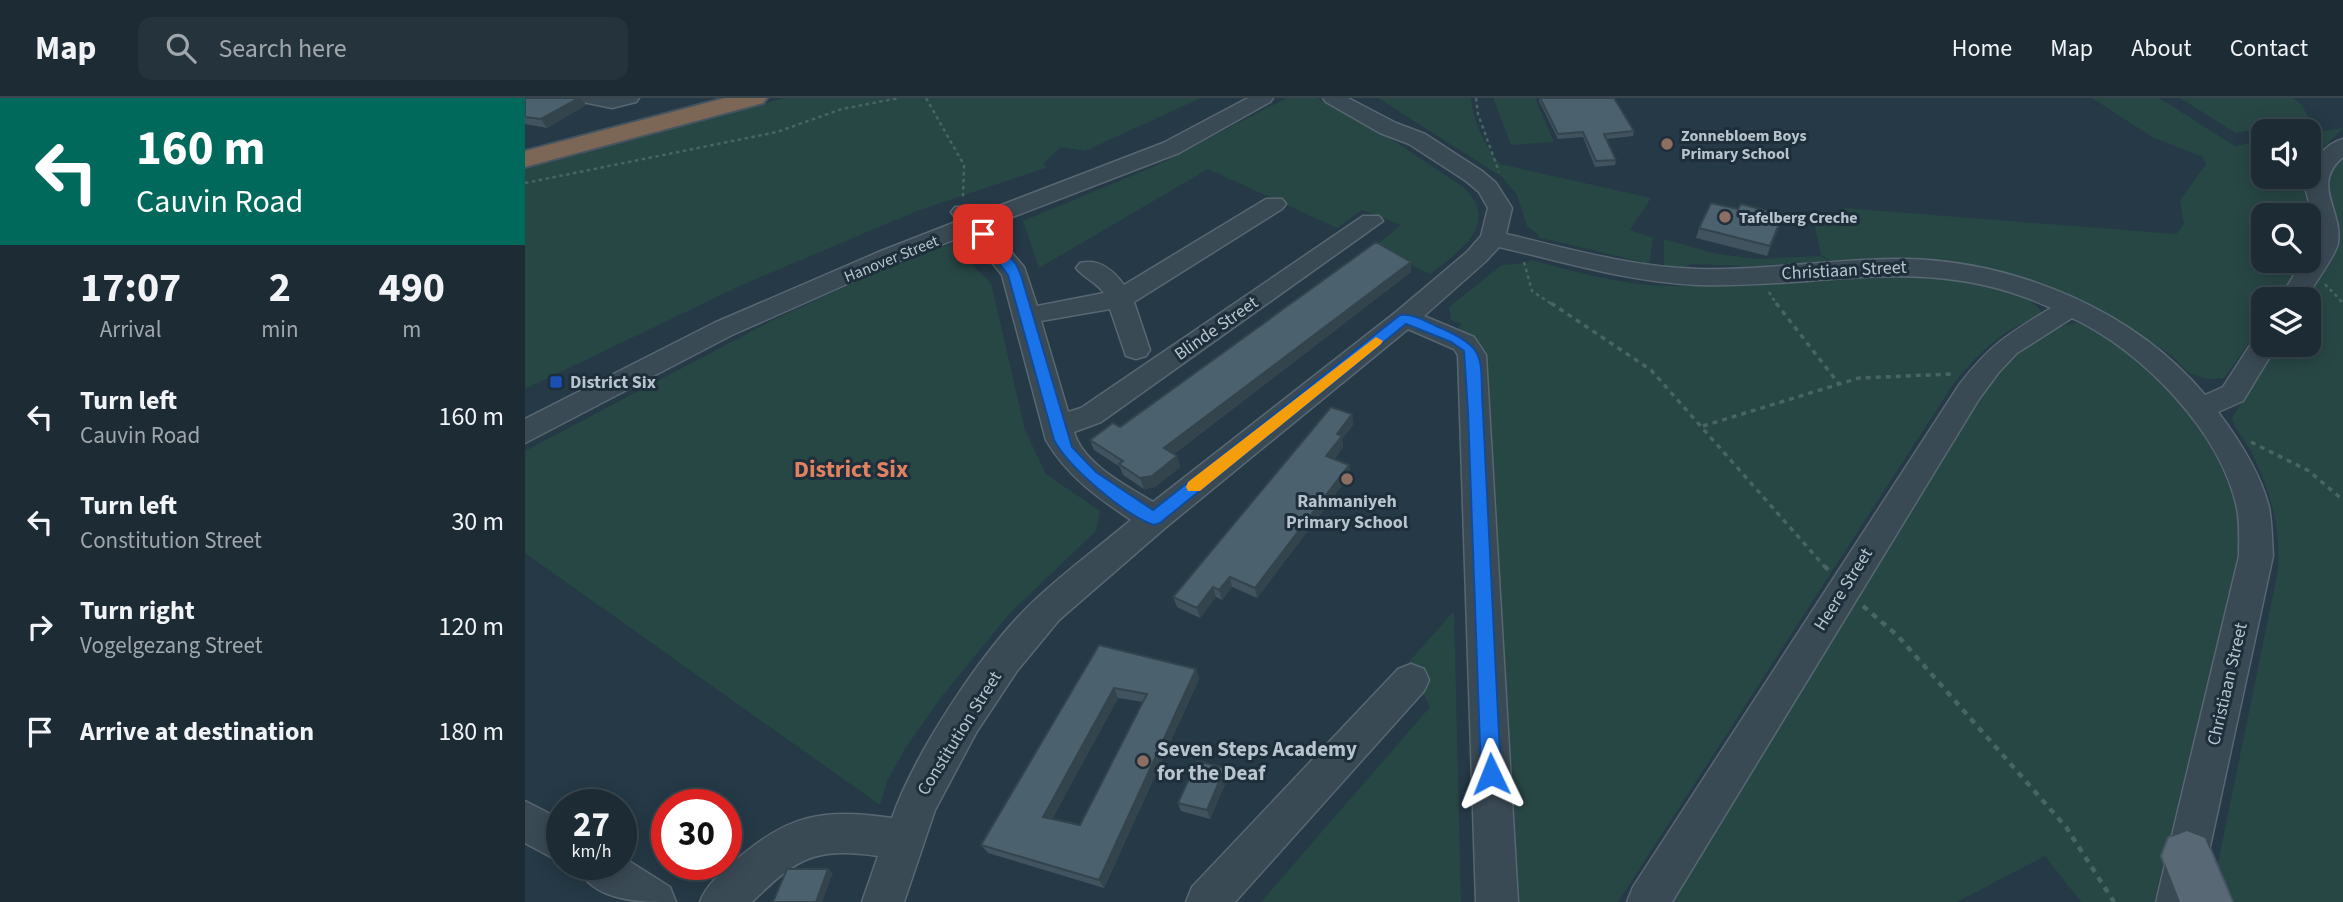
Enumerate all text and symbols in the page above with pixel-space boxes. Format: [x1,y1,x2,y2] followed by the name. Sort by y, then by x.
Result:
[138,17,628,80] search box
[35,25,96,72] text: Map
[162,29,200,67] icon: search
[218,30,347,67] text: Search here
[1952,31,2012,66] text: Home
[2050,31,2093,66] text: Map
[2131,31,2192,66] text: About
[2230,31,2308,66] text: Contact
[136,114,265,184] text: 160 m
[2251,119,2321,357] map controls
[2251,119,2321,189] button: sound
[1681,125,1807,165] place label: Zonnebloem Boys Primary School
[21,126,112,217] icon: left
[1659,136,1675,152] marker: Zonnebloem Boys Primary School
[136,179,303,225] text: Cauvin Road
[2251,203,2321,273] button: search
[953,204,1013,264] pin
[1739,207,1858,229] place label: Tafelberg Creche
[1717,209,1733,225] marker: Tafelberg Creche
[964,215,1002,253] icon: arrive
[841,230,942,288] street label: Hanover Street
[1781,255,1907,286] street label: Christiaan Street
[80,258,181,318] text: 17:07
[269,258,291,318] text: 2
[378,258,445,318] text: 490
[2251,287,2321,357] button: layers
[1169,290,1263,366] street label: Blinde Street
[100,313,162,346] text: Arrival
[261,313,299,346] text: min
[402,313,421,346] text: m
[570,370,656,395] place label: District Six
[548,374,564,390] marker: District Six
[80,382,177,419] text: Turn left
[21,398,59,436] icon: left
[438,398,504,435] text: 160 m
[80,419,200,452] text: Cauvin Road
[794,452,908,487] district label: District Six
[1339,471,1355,487] marker: Rahmaniyeh Primary School
[80,487,177,524] text: Turn left
[1286,489,1408,535] place label: Rahmaniyeh Primary School
[21,503,59,541] icon: left
[451,503,504,540] text: 30 m
[80,524,262,557] text: Constitution Street
[1808,543,1879,635] street label: Heere Street
[80,592,195,629] text: Turn right
[21,608,59,646] icon: right
[438,608,504,645] text: 120 m
[2201,620,2254,748] street label: Christiaan Street
[80,629,262,662] text: Vogelgezang Street
[911,666,1008,800] street label: Constitution Street
[21,713,59,751] icon: arrive
[80,713,314,750] text: Arrive at destination
[438,713,504,750] text: 180 m
[1157,734,1357,788] place label: Seven Steps Academy for the Deaf
[1454,737,1528,811] position arrow
[1135,753,1151,769] marker: Seven Steps Academy for the Deaf
[651,789,742,880] speed limit sign: 30
[573,800,610,850] text: 27
[572,839,611,864] text: km/h

